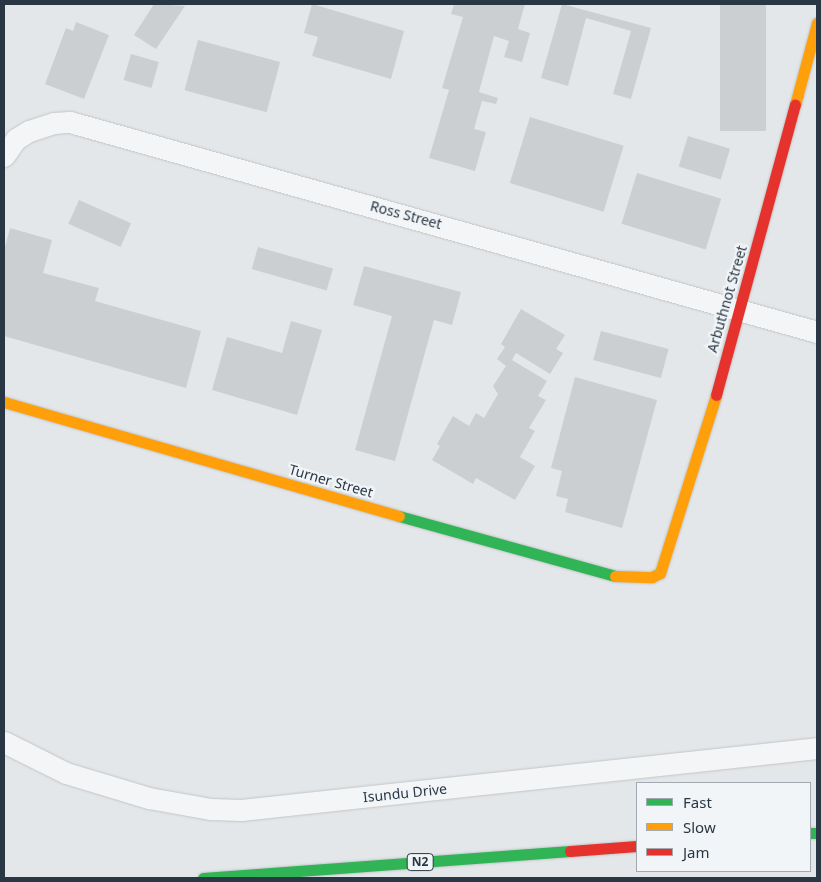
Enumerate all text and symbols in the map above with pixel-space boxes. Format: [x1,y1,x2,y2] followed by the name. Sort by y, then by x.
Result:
[368,197,444,233] street label: Ross Street
[704,244,750,354] street label: Arbuthnot Street
[287,461,375,501] street label: Turner Street
[362,780,448,806] street label: Isundu Drive
[636,782,811,872] legend
[683,792,712,812] text: Fast
[683,817,716,837] text: Slow
[683,842,710,862] text: Jam
[406,852,434,872] road number: N2

